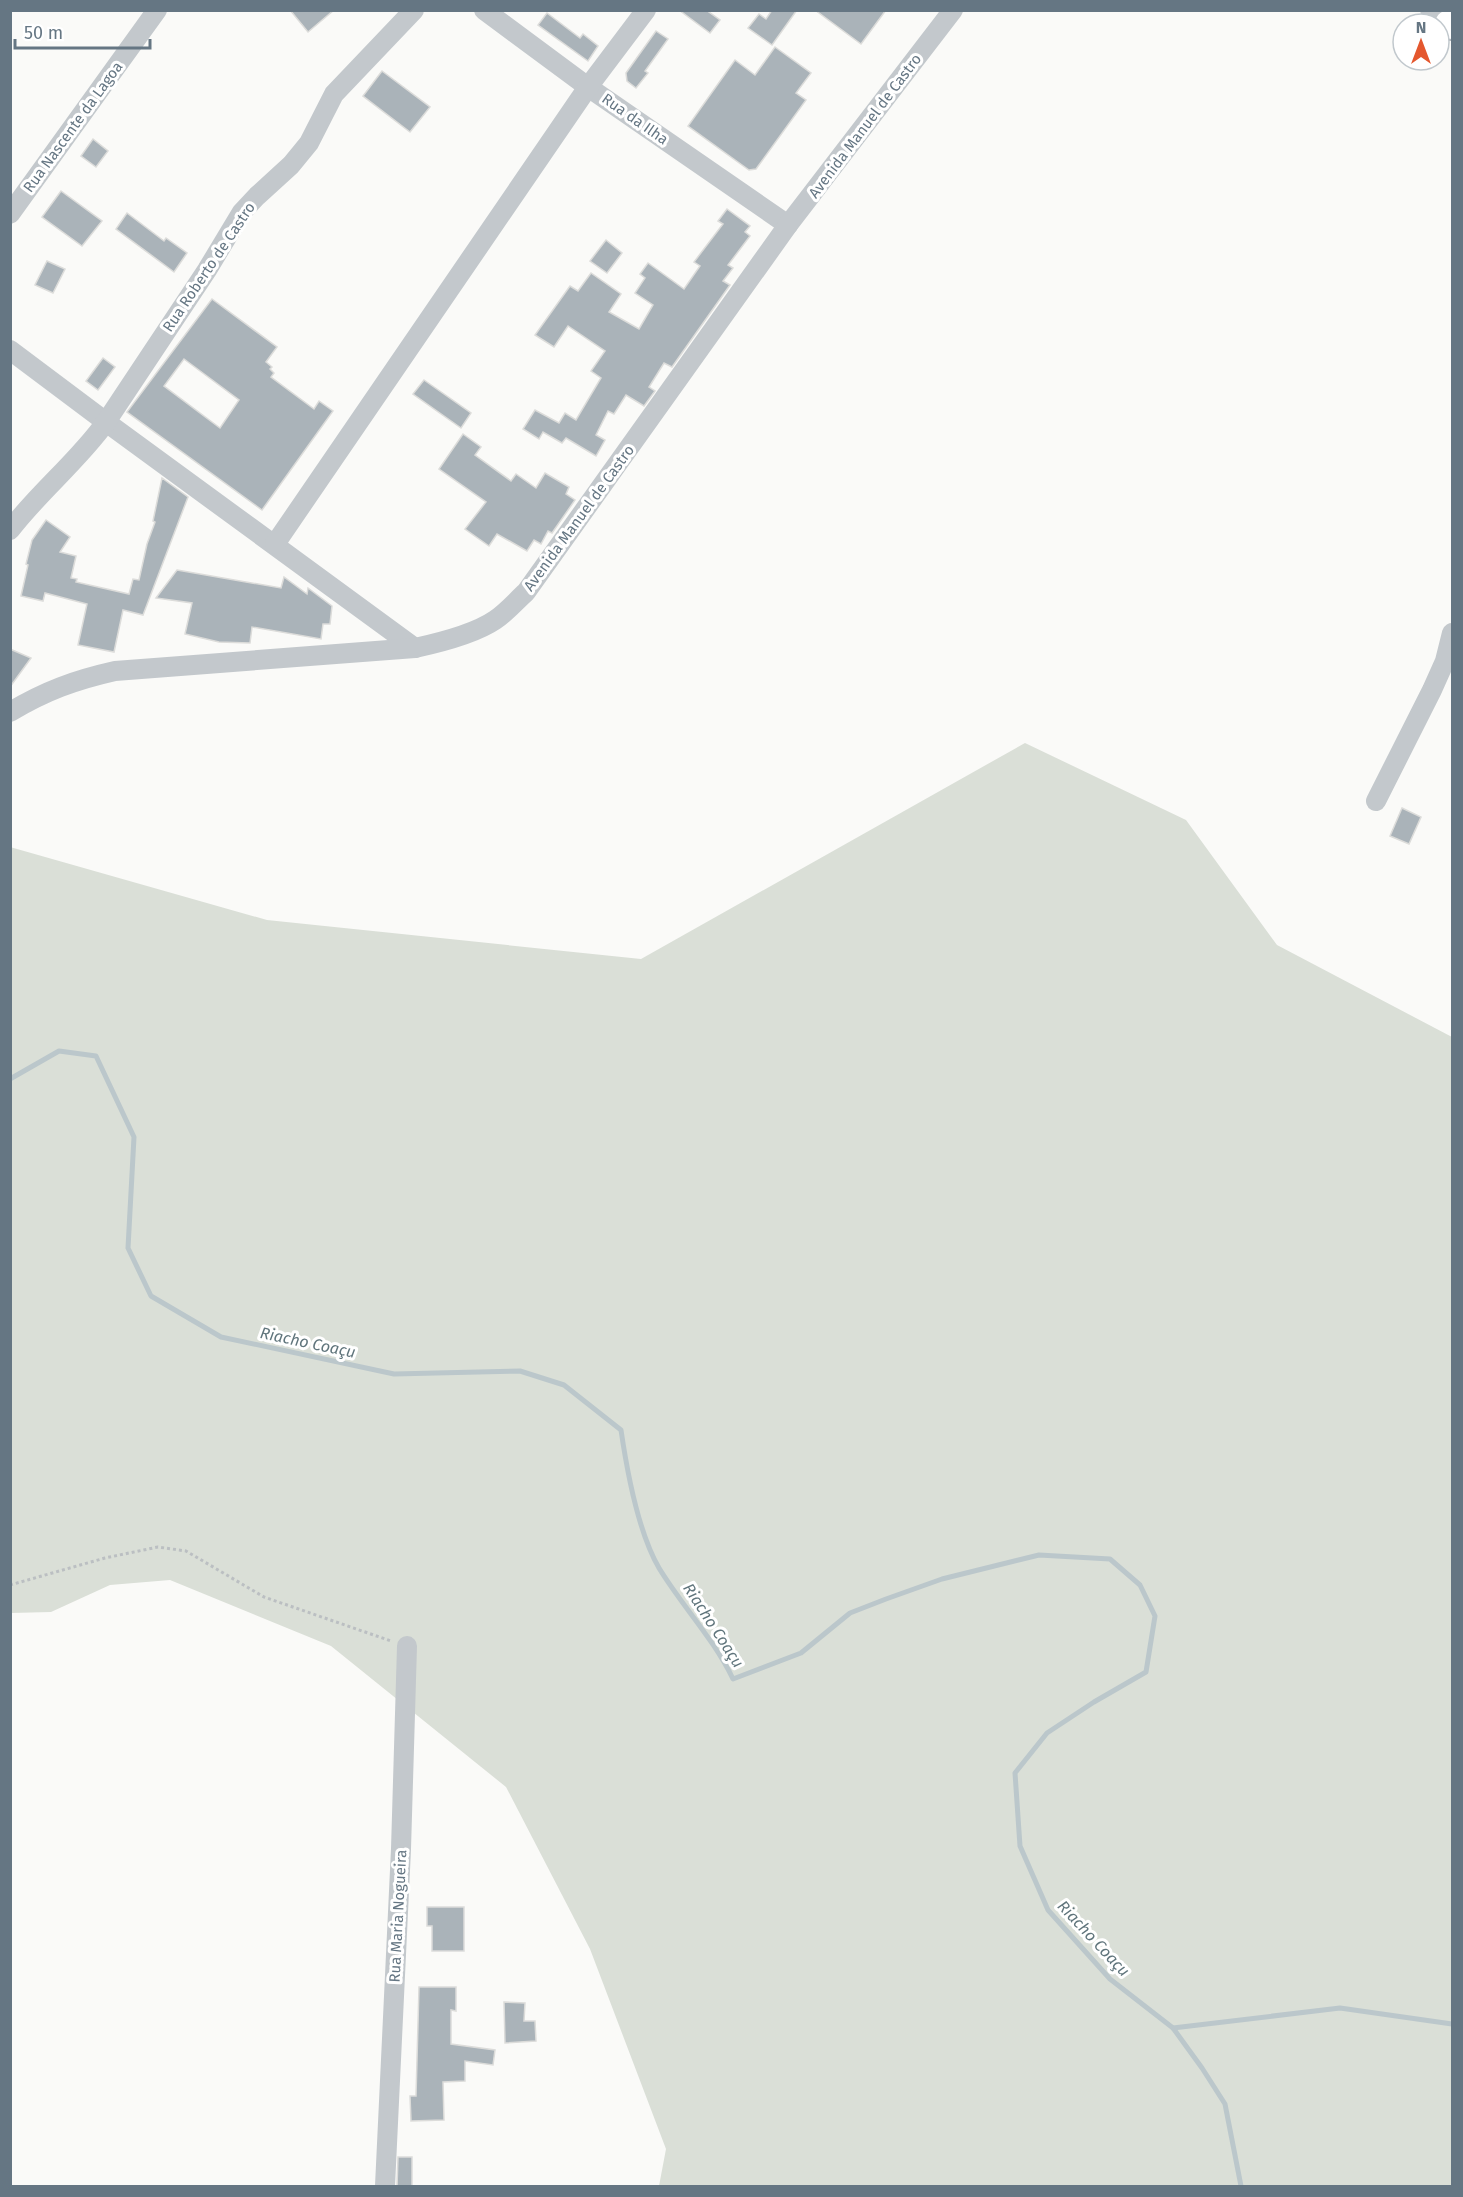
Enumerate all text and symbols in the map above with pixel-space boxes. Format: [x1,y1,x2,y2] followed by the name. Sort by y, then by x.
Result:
[15,12,150,50] scale bar
[1391,12,1451,72] north arrow
[1416,18,1426,37] text: N
[24,22,63,44] text: 50 m
[805,50,925,202] street label: Avenida Manuel de Castro
[20,58,126,196] street label: Rua Nascente da Lagoa
[598,90,672,148] street label: Rua da Ilha
[159,199,259,335] street label: Rua Roberto de Castro
[520,442,638,594] street label: Avenida Manuel de Castro
[258,1323,357,1363] water label: Riacho Coaçu
[678,1579,748,1672] water label: Riacho Coaçu
[386,1849,410,1983] street label: Rua Maria Nogueira
[1053,1896,1134,1981] water label: Riacho Coaçu

